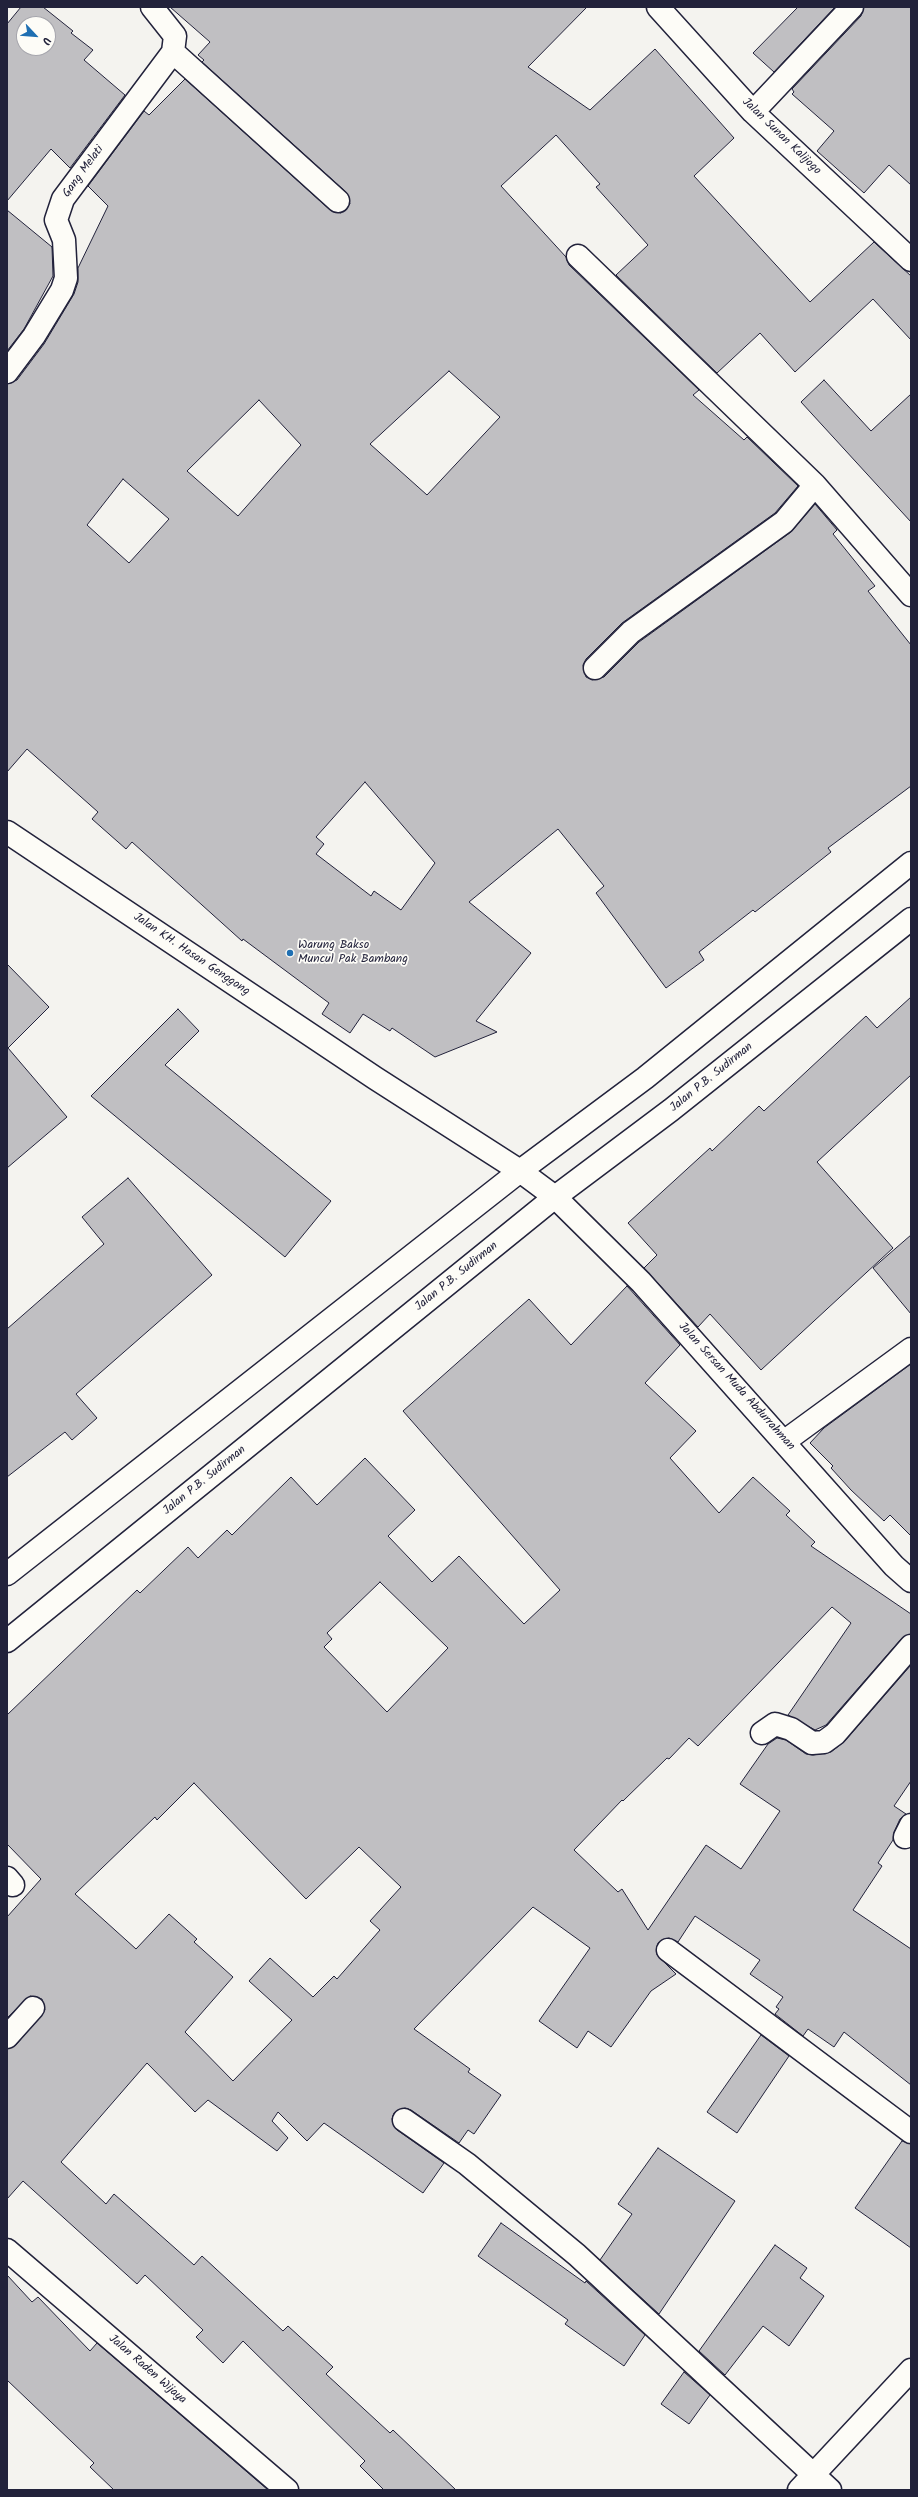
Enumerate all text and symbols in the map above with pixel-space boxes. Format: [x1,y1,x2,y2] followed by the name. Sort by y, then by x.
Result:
[16,16,56,56] north arrow
[36,34,55,48] text: U
[738,96,824,178] street label: Jalan Sunan Kalijogo
[60,143,108,201] street label: Gang Melati
[130,911,252,999] street label: Jalan KH. Hasan Genggong
[298,939,408,967] place label: Warung Bakso Muncul Pak Bambang
[285,948,295,958] marker: Warung Bakso Muncul Pak Bambang
[668,1040,756,1116] street label: Jalan P.B. Sudirman
[413,1239,501,1315] street label: Jalan P.B. Sudirman
[675,1320,797,1454] street label: Jalan Sersan Muda Abdurrahman
[161,1443,249,1519] street label: Jalan P.B. Sudirman
[105,2332,189,2408] street label: Jalan Raden Wijaya

